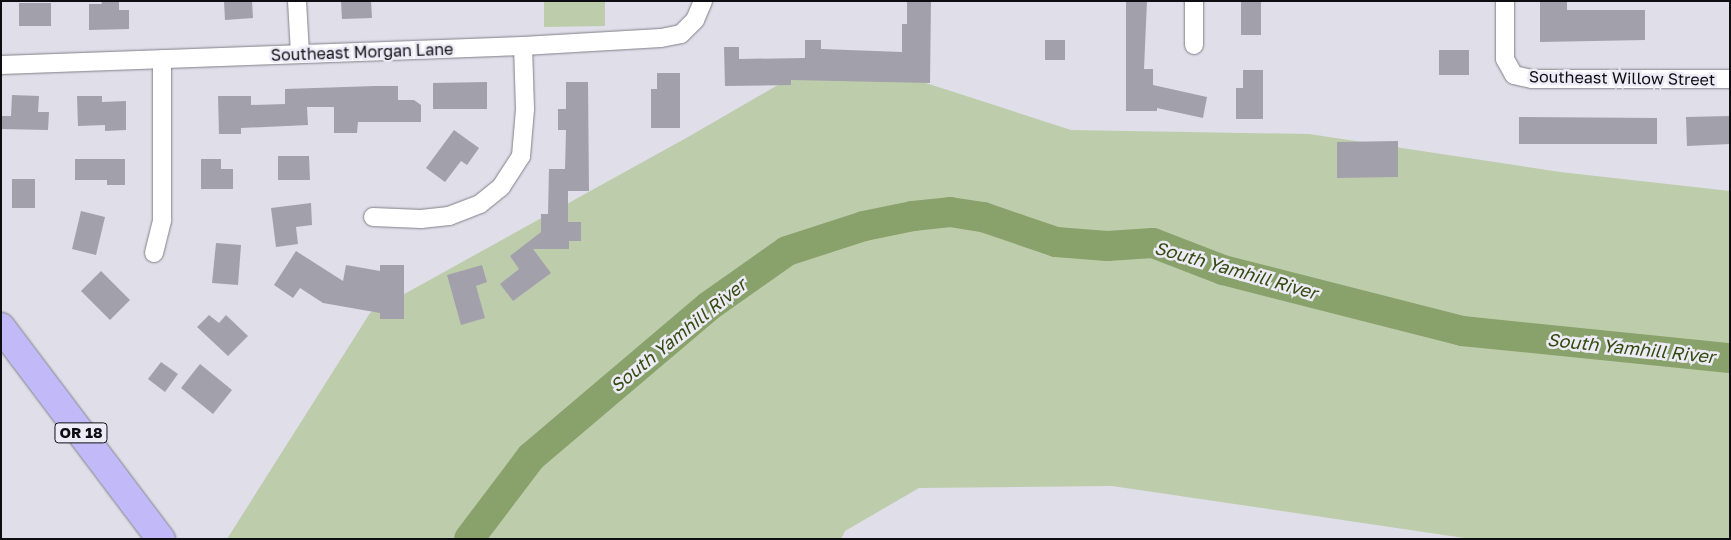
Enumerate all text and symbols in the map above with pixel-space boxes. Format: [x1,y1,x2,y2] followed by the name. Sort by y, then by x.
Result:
[270,39,454,65] street label: Southeast Morgan Lane
[1529,67,1715,89] street label: Southeast Willow Street
[1152,236,1320,304] water label: South Yamhill River
[606,274,750,396] water label: South Yamhill River
[1546,328,1716,368] water label: South Yamhill River
[54,420,108,446] road number: OR 18

